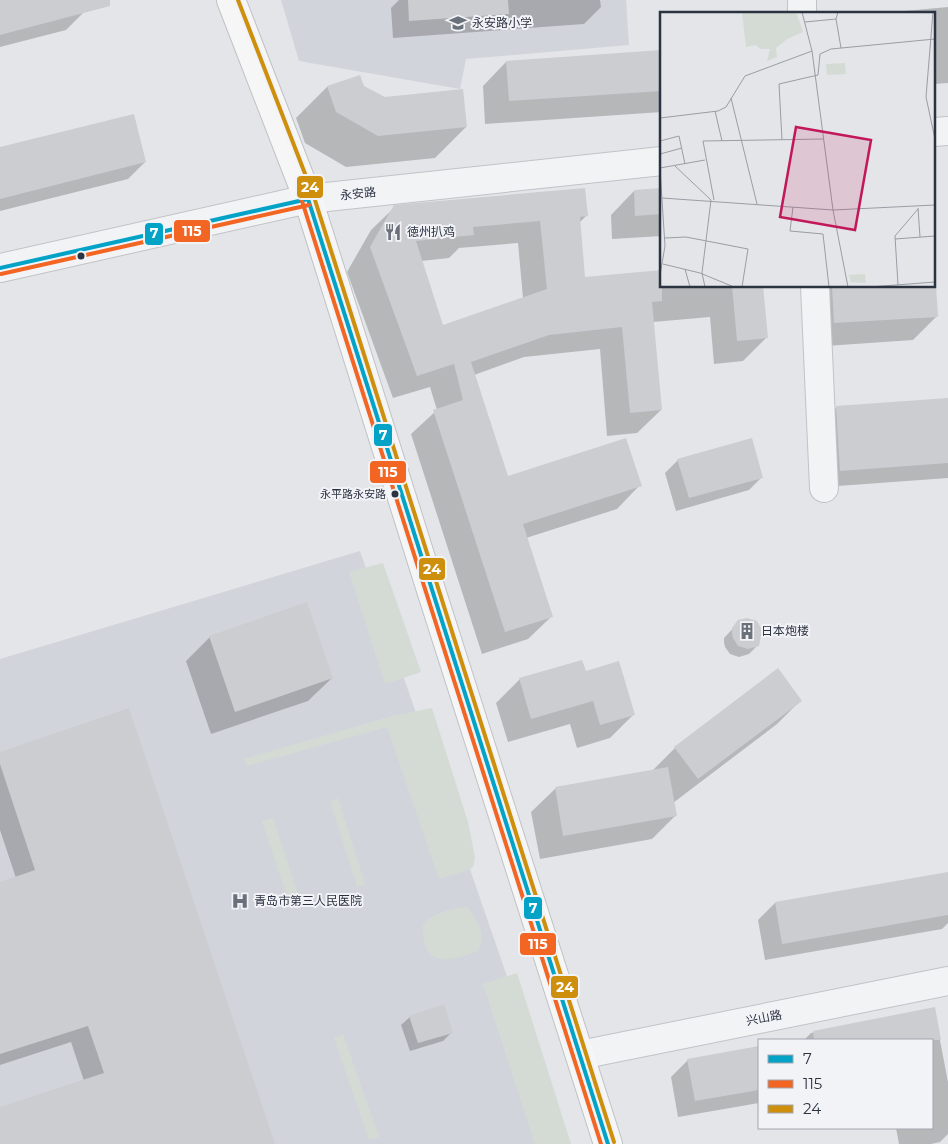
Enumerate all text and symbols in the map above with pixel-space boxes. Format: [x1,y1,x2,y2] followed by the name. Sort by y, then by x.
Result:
[660,12,936,288] inset map
[448,13,468,33] school or university icon: 永安路小学
[472,15,532,30] place label: 永安路小学
[296,175,324,199] line badge: 24
[301,178,319,196] text: 24
[339,184,377,203] street label: 永安路
[173,219,211,243] line badge: 115
[144,222,164,246] line badge: 7
[182,222,202,240] text: 115
[383,222,403,242] restaurant icon: 徳州扒鸡
[150,224,159,242] text: 7
[407,224,455,239] place label: 徳州扒鸡
[76,251,86,261] unlabelled marker
[373,423,393,447] line badge: 7
[379,426,388,444] text: 7
[369,460,407,484] line badge: 115
[378,463,398,481] text: 115
[320,487,386,501] place label: 永平路永安路
[390,489,400,499] marker: 永平路永安路
[418,557,446,581] line badge: 24
[423,560,441,578] text: 24
[737,621,757,641] building icon: 日本炮楼
[761,623,809,638] place label: 日本炮楼
[230,891,250,911] hospital icon: 青岛市第三人民医院
[254,893,362,908] place label: 青岛市第三人民医院
[523,896,543,920] line badge: 7
[529,899,538,917] text: 7
[519,932,557,956] line badge: 115
[528,935,548,953] text: 115
[550,975,579,999] line badge: 24
[556,978,574,996] text: 24
[745,1007,783,1028] street label: 兴山路
[758,1039,933,1129] legend
[803,1049,812,1068] text: 7
[803,1074,822,1093] text: 115
[803,1099,821,1118] text: 24

